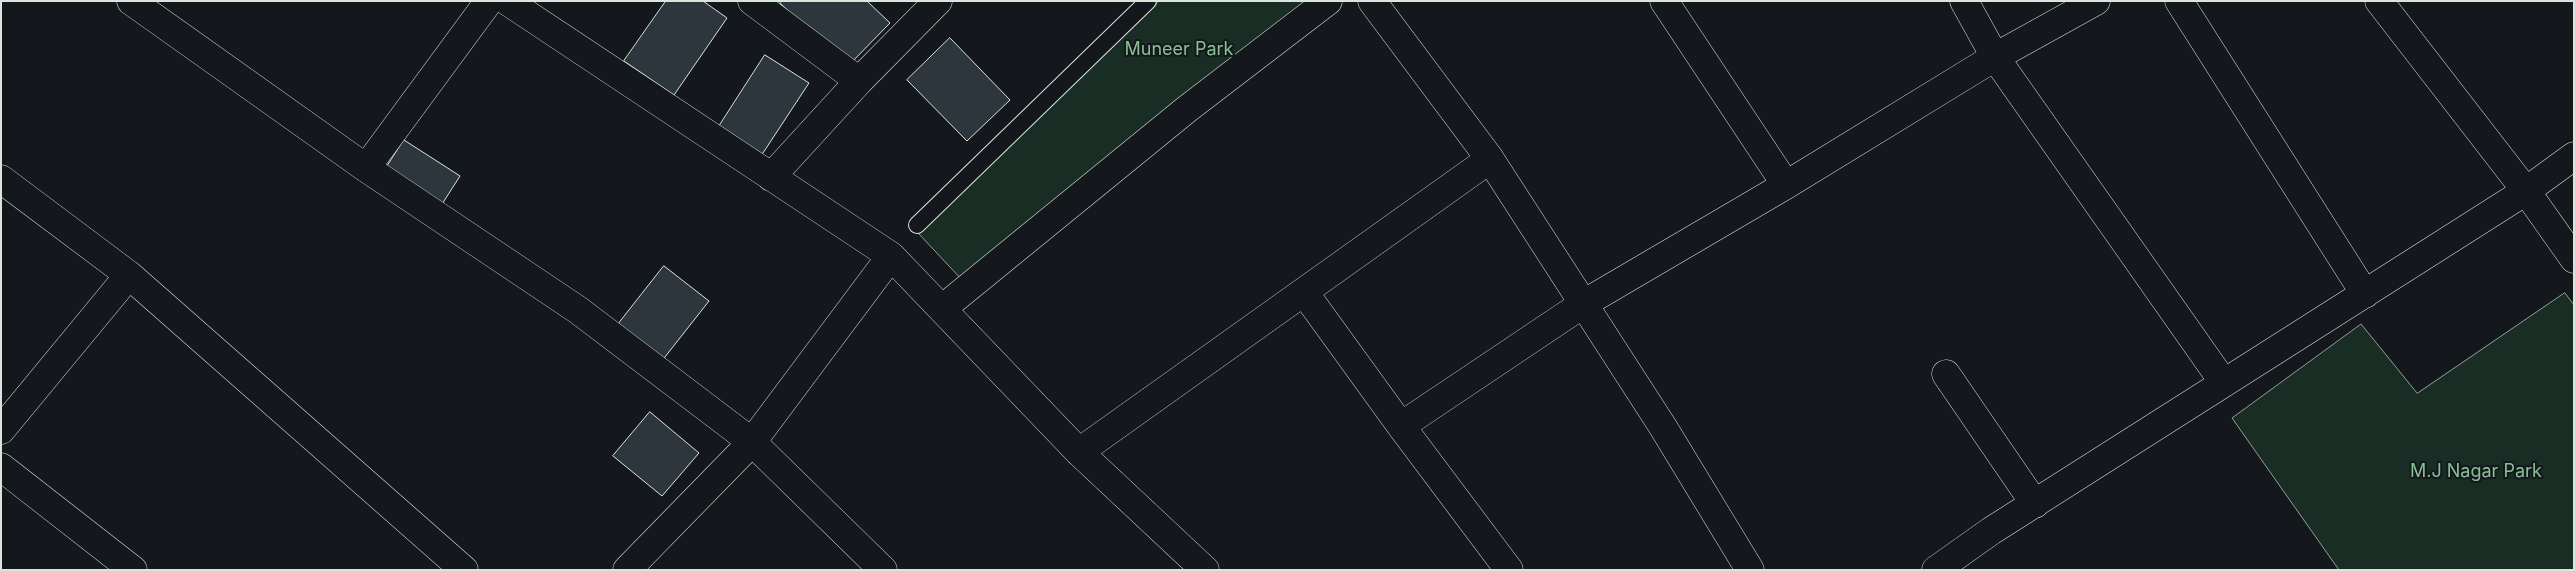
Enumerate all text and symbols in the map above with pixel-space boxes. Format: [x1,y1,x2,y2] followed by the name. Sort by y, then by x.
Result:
[1125,39,1233,61] park label: Muneer Park
[2410,461,2542,483] park label: M.J Nagar Park

